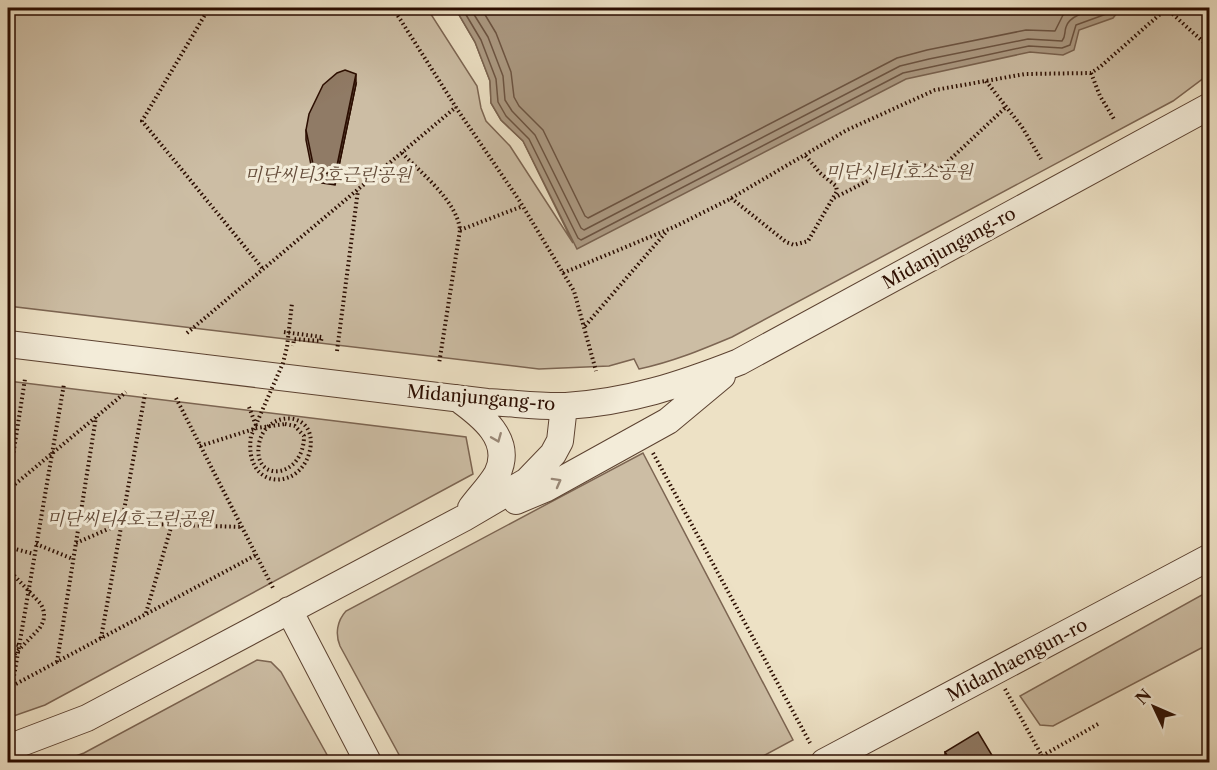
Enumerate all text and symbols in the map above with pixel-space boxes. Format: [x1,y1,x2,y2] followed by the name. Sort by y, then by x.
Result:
[825,161,974,183] park label: 미단시티1호소공원
[245,164,413,186] park label: 미단씨티3호근린공원
[878,202,1020,294] street label: Midanjungang-ro
[406,381,556,415] street label: Midanjungang-ro
[490,432,502,443] one-way arrow
[551,478,562,489] one-way arrow
[47,508,215,530] park label: 미단씨티4호근린공원
[943,614,1091,706] street label: Midanhaengun-ro
[1124,677,1184,737] north arrow
[1131,685,1155,709] text: N

